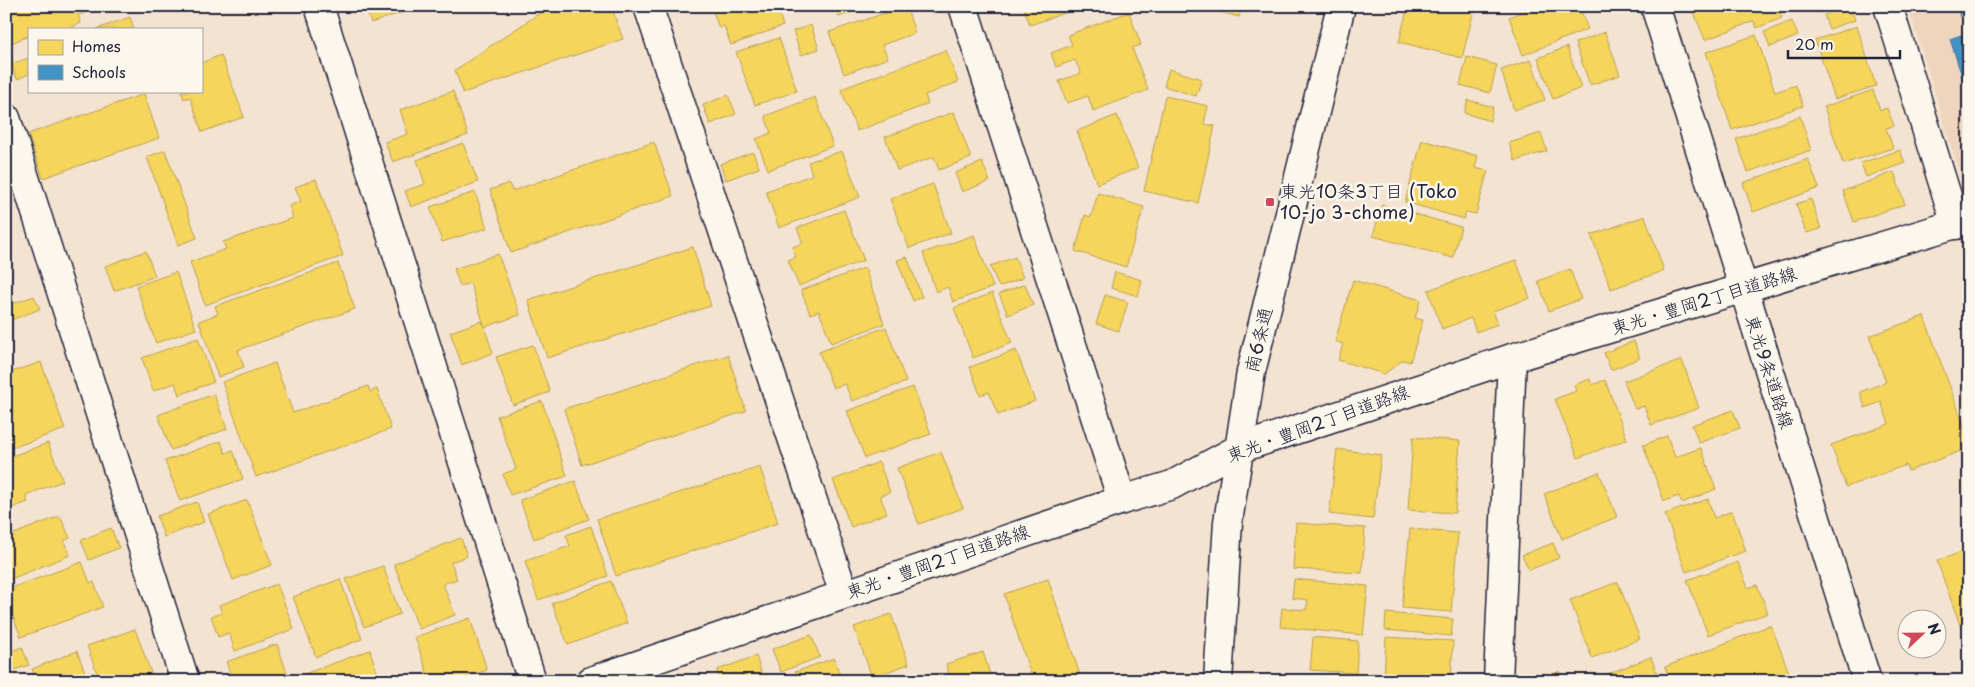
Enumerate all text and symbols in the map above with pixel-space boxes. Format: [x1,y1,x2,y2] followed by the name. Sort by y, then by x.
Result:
[28,28,202,92] legend
[1788,28,1900,60] scale bar
[1795,32,1834,55] text: 20 m
[72,34,121,57] text: Homes
[72,60,126,83] text: Schools
[1280,177,1457,225] place label: 東光10条3丁目 (Toko 10-jo 3-chome)
[1264,196,1276,208] marker: 東光10条3丁目 (Toko 10-jo 3-chome)
[1607,258,1800,341] street label: 東光・豊岡2丁目道路線
[1237,304,1278,375] street label: 南6条通
[1739,311,1802,432] street label: 東光9条道路線
[1222,377,1413,468] street label: 東光・豊岡2丁目道路線
[842,516,1033,605] street label: 東光・豊岡2丁目道路線
[1898,610,1948,660] north arrow
[1923,620,1946,638] text: N

